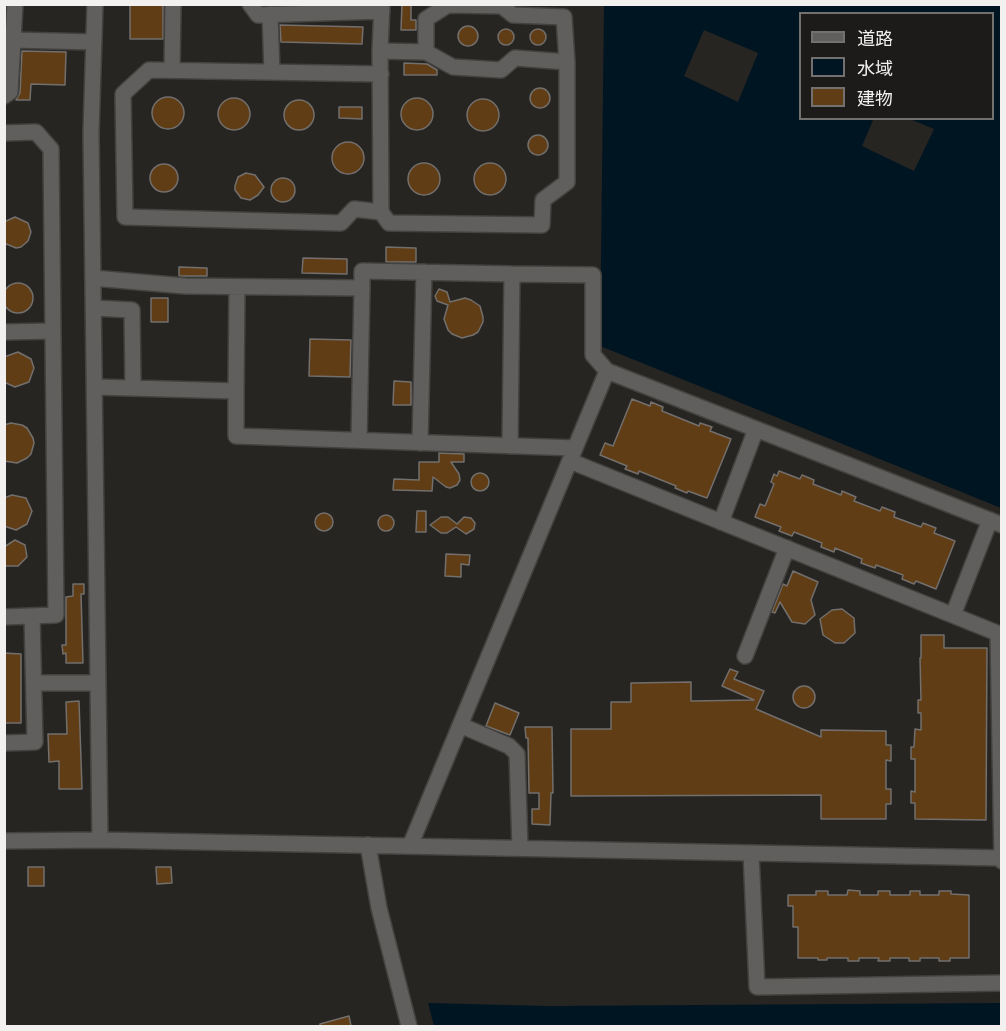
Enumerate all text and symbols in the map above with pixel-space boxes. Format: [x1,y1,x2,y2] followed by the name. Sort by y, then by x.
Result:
[799,12,994,120] legend
[857,28,893,50] text: 道路
[857,58,893,80] text: 水域
[857,88,893,110] text: 建物

